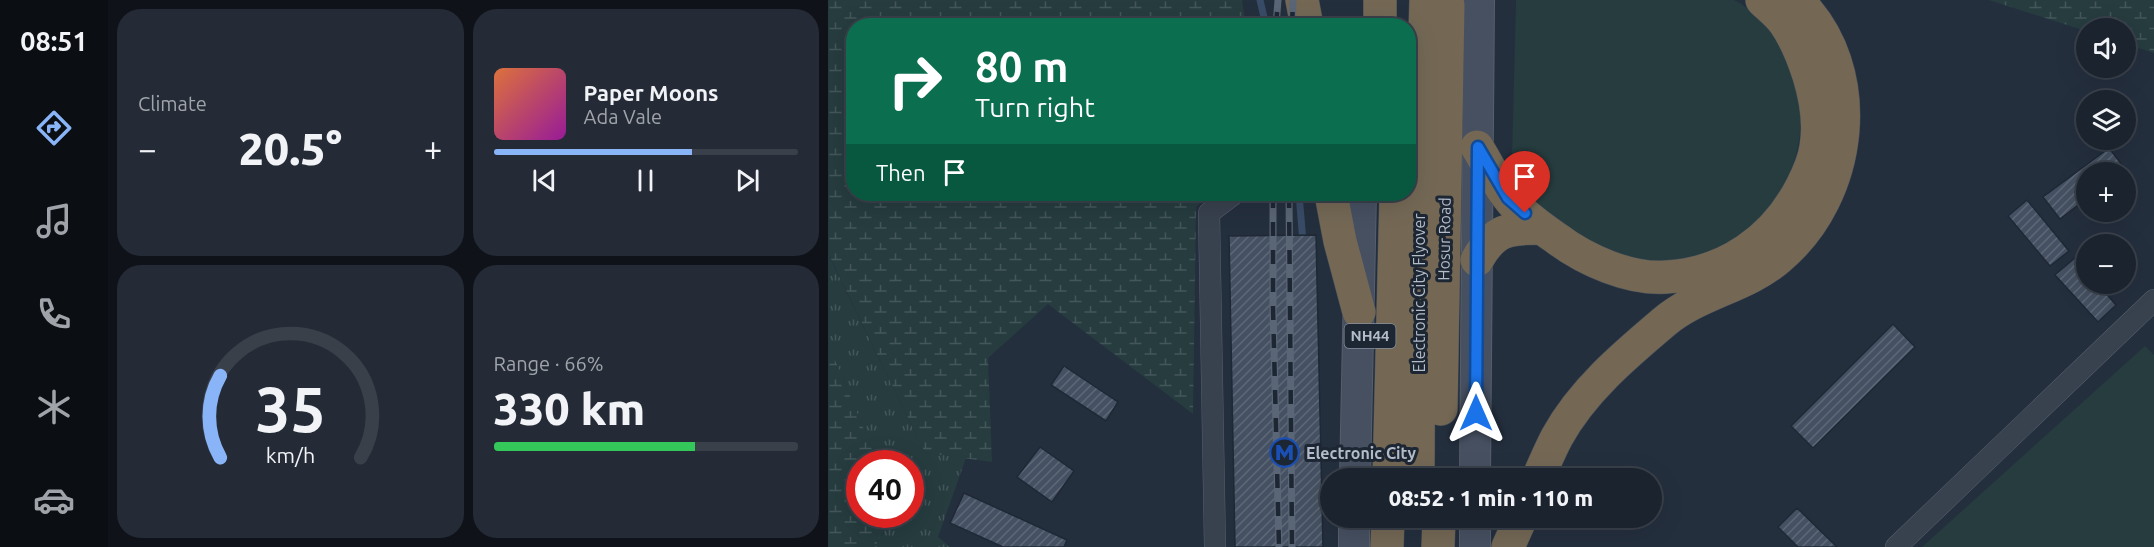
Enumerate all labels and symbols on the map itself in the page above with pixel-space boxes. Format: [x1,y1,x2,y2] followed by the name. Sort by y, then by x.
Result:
[1499,151,1550,213] pin
[1434,197,1454,281] street label: Hosur Road
[1410,214,1428,372] street label: Electronic City Flyover
[1344,324,1396,348] road number: NH44
[1444,381,1508,445] position arrow
[1269,437,1301,469] metro station icon: Electronic City
[1306,444,1417,462] place label: Electronic City
[846,450,924,528] speed limit sign: 40

